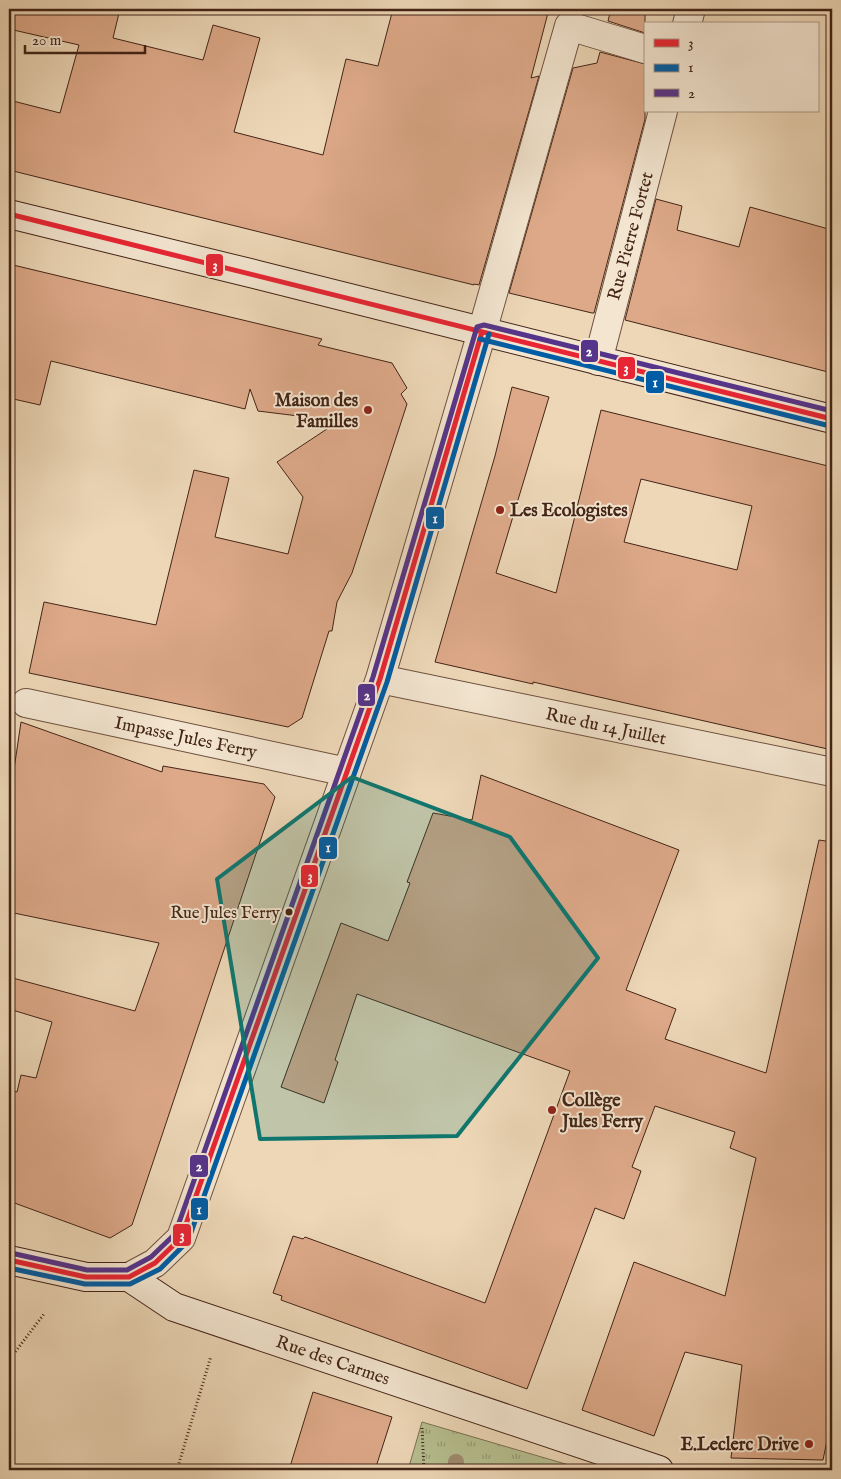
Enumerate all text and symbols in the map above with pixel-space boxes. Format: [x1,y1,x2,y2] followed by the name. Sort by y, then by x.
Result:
[25,22,145,54] scale bar
[644,22,818,112] legend
[32,31,62,50] text: 20 m
[688,34,694,53] text: 3
[688,58,694,77] text: 1
[688,84,695,103] text: 2
[603,170,660,303] street label: Rue Pierre Fortet
[205,253,224,277] line badge: 3
[212,257,218,275] text: 3
[580,339,599,363] line badge: 2
[586,343,593,361] text: 2
[617,356,636,380] line badge: 3
[623,360,629,378] text: 3
[645,370,665,394] line badge: 1
[652,374,658,392] text: 1
[275,390,359,434] place label: Maison des Familles
[362,404,374,416] marker: Maison des Familles
[510,500,628,523] place label: Les Ecologistes
[494,504,506,516] marker: Les Ecologistes
[425,506,445,530] line badge: 1
[432,510,438,528] text: 1
[357,683,376,707] line badge: 2
[364,687,371,705] text: 2
[543,703,668,751] street label: Rue du 14 Juillet
[112,712,259,765] street label: Impasse Jules Ferry
[318,836,338,860] line badge: 1
[325,839,331,857] text: 1
[300,864,319,888] line badge: 3
[307,868,313,886] text: 3
[170,903,281,924] place label: Rue Jules Ferry
[284,907,294,917] marker: Rue Jules Ferry
[560,1090,644,1134] place label: Collège Jules Ferry
[546,1104,558,1116] marker: Collège Jules Ferry
[189,1154,209,1178] line badge: 2
[196,1158,203,1176] text: 2
[190,1197,209,1221] line badge: 1
[196,1201,202,1219] text: 1
[172,1223,192,1247] line badge: 3
[179,1227,185,1245] text: 3
[273,1331,392,1392] street label: Rue des Carmes
[680,1434,800,1457] place label: E.Leclerc Drive
[803,1438,815,1450] marker: E.Leclerc Drive

